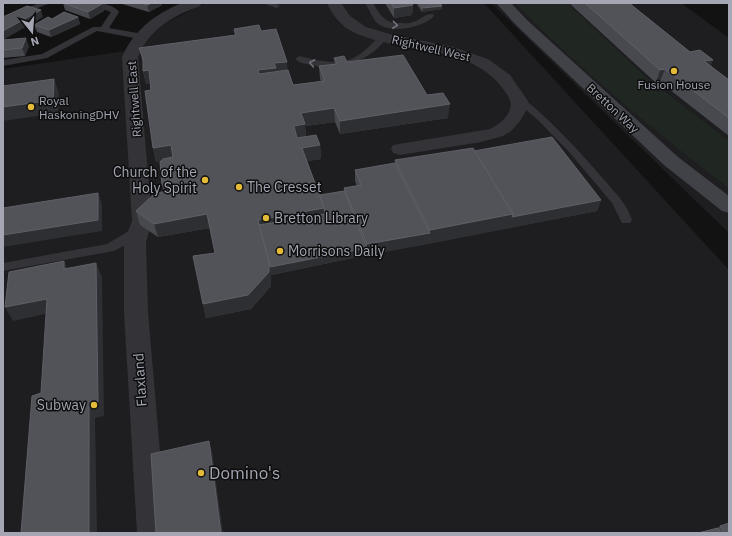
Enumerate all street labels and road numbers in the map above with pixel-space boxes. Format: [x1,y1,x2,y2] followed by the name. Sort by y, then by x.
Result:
[390,32,472,64] street label: Rightwell West
[124,60,144,138] street label: Rightwell East
[584,80,642,136] street label: Bretton Way
[129,353,151,407] street label: Flaxland

